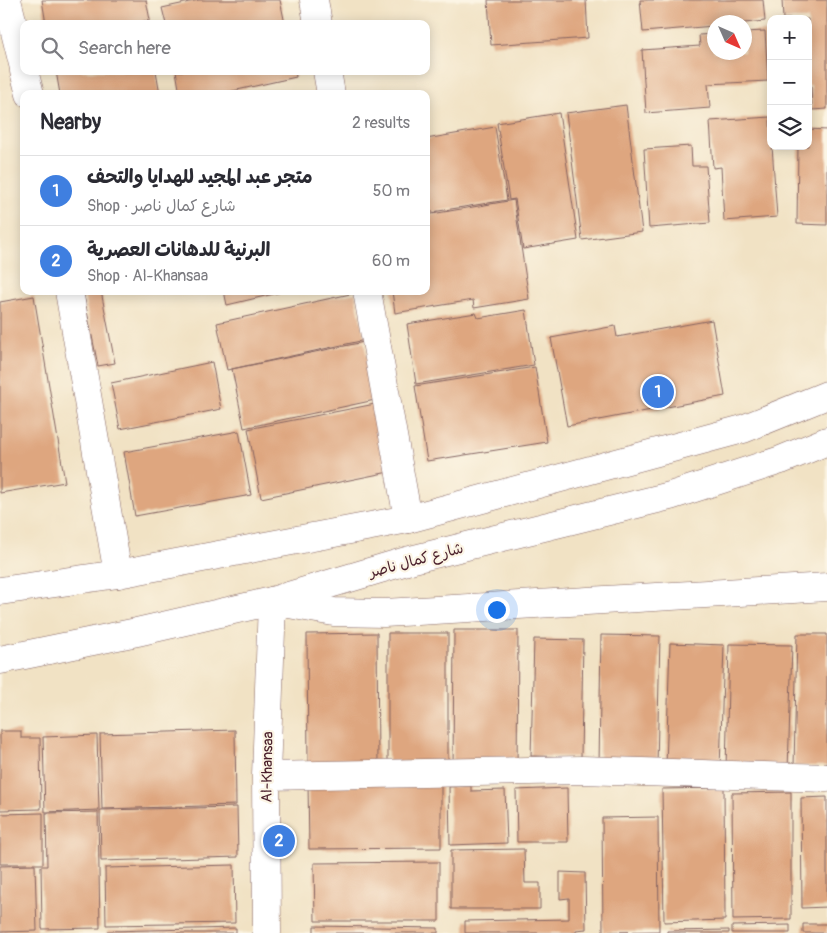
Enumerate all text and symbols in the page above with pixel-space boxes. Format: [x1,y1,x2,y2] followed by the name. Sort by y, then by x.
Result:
[707,15,752,60] north arrow
[767,15,812,150] map controls
[767,15,812,60] button: +
[20,20,430,75] search box
[38,34,66,62] icon: search
[78,36,171,60] text: Search here
[767,60,812,105] button: −
[767,105,812,150] button: layers
[40,109,101,136] text: Nearby
[352,113,410,133] text: 2 results
[87,165,313,189] text: متجر عبد المجيد للهدايا والتحف
[53,181,59,201] text: 1
[373,181,410,201] text: 50 m
[87,196,236,216] text: Shop · شارع كمال ناصر
[87,238,270,262] text: البرنية للدهانات العصرية
[52,251,60,271] text: 2
[372,251,410,271] text: 60 m
[87,266,208,286] text: Shop · Al-Khansaa
[642,373,674,411] pin: 1
[365,539,465,583] street label: شارع كمال ناصر
[484,597,510,623] your location
[257,731,278,803] street label: Al-Khansaa
[263,822,295,860] pin: 2

